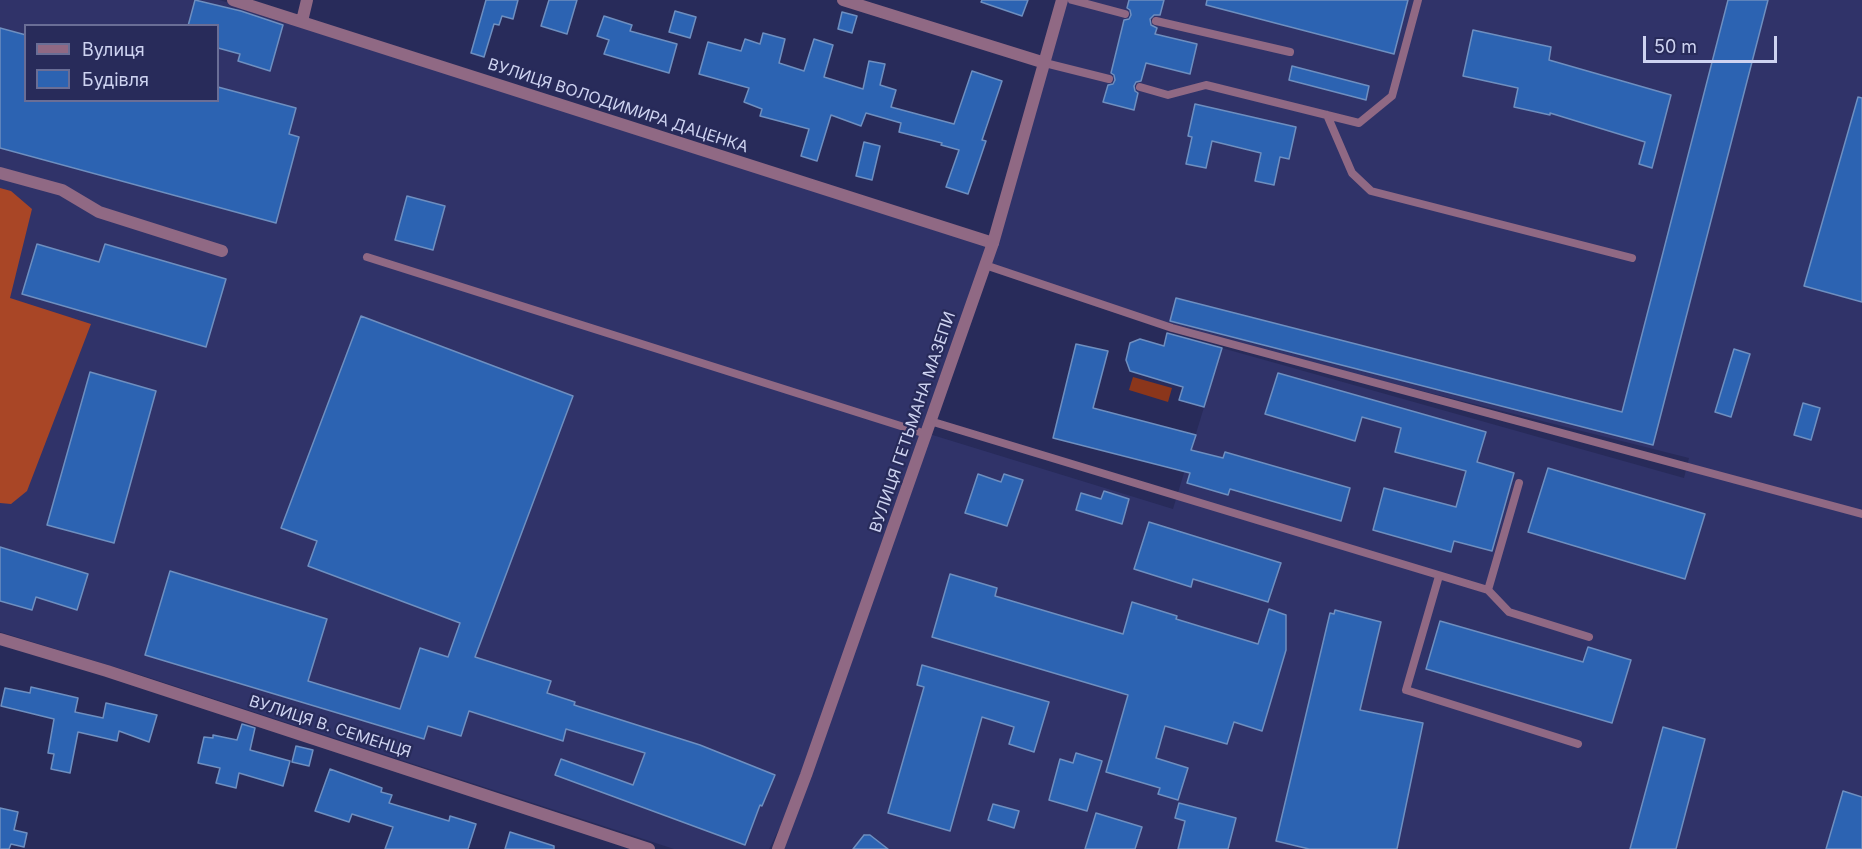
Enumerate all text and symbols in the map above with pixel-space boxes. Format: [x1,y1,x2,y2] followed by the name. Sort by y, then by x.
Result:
[24,24,219,102] legend
[1646,24,1780,62] scale bar
[1654,36,1697,57] text: 50 m
[82,39,145,60] text: Вулиця
[485,55,751,157] street label: ВУЛИЦЯ ВОЛОДИМИРА ДАЦЕНКА
[82,69,149,90] text: Будівля
[866,309,960,535] street label: ВУЛИЦЯ ГЕТЬМАНА МАЗЕПИ
[246,692,414,762] street label: ВУЛИЦЯ В. СЕМЕНЦЯ

